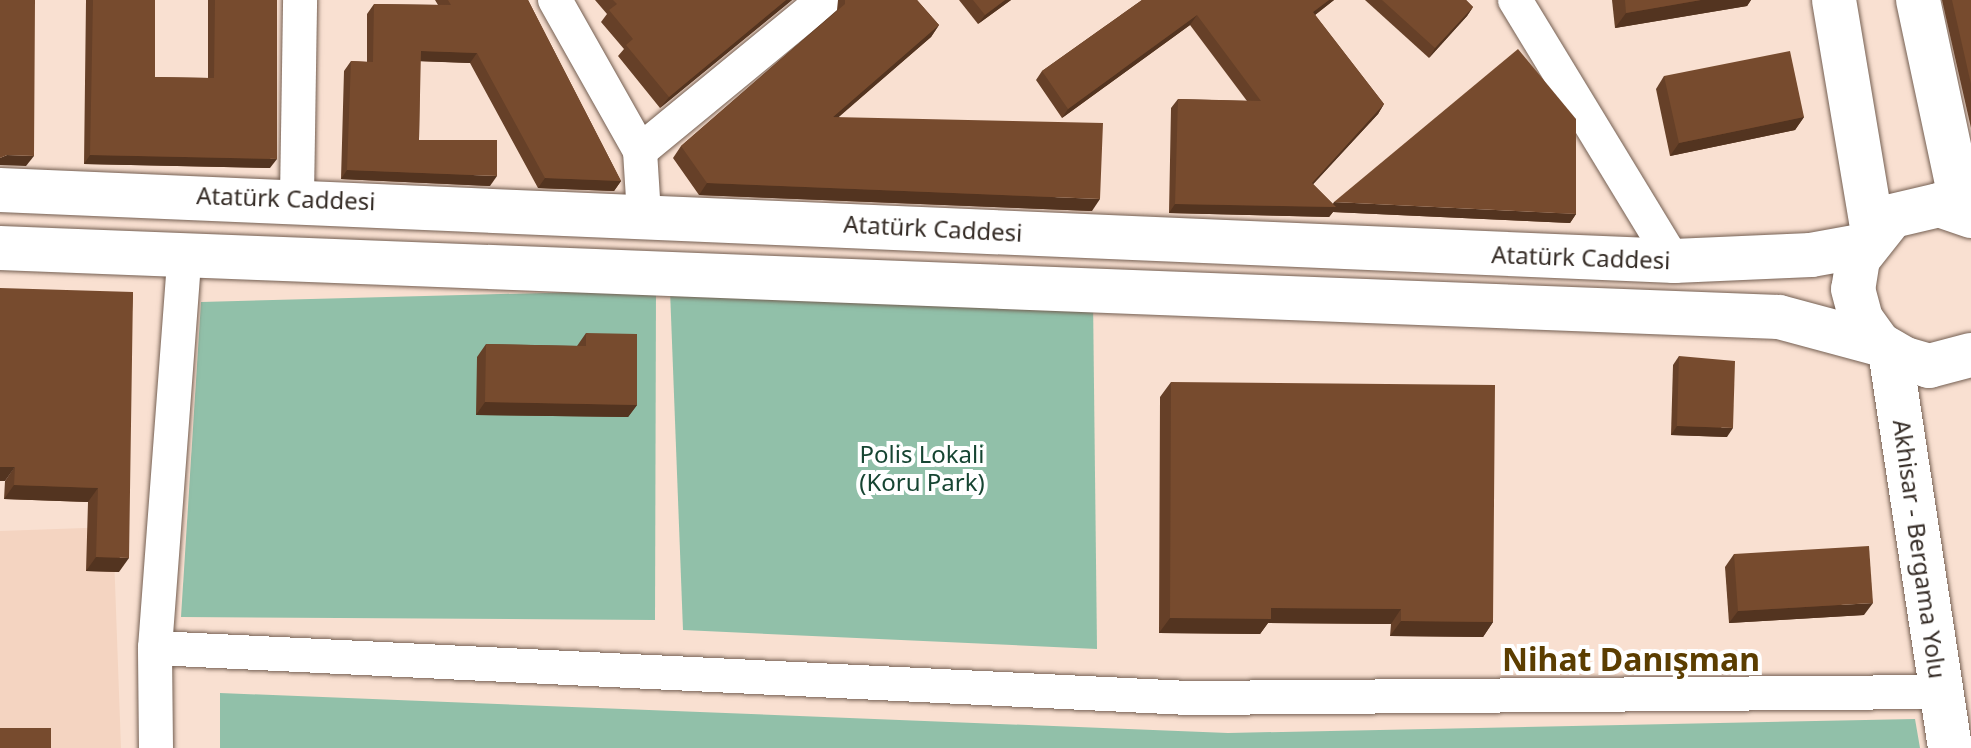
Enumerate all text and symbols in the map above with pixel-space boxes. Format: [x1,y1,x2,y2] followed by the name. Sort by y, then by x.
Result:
[196,180,376,216] street label: Atatürk Caddesi
[843,209,1023,247] street label: Atatürk Caddesi
[1491,239,1671,275] street label: Atatürk Caddesi
[1888,418,1952,680] street label: Akhisar - Bergama Yolu
[859,440,985,496] park label: Polis Lokali (Koru Park)
[1502,640,1760,678] district label: Nihat Danışman

